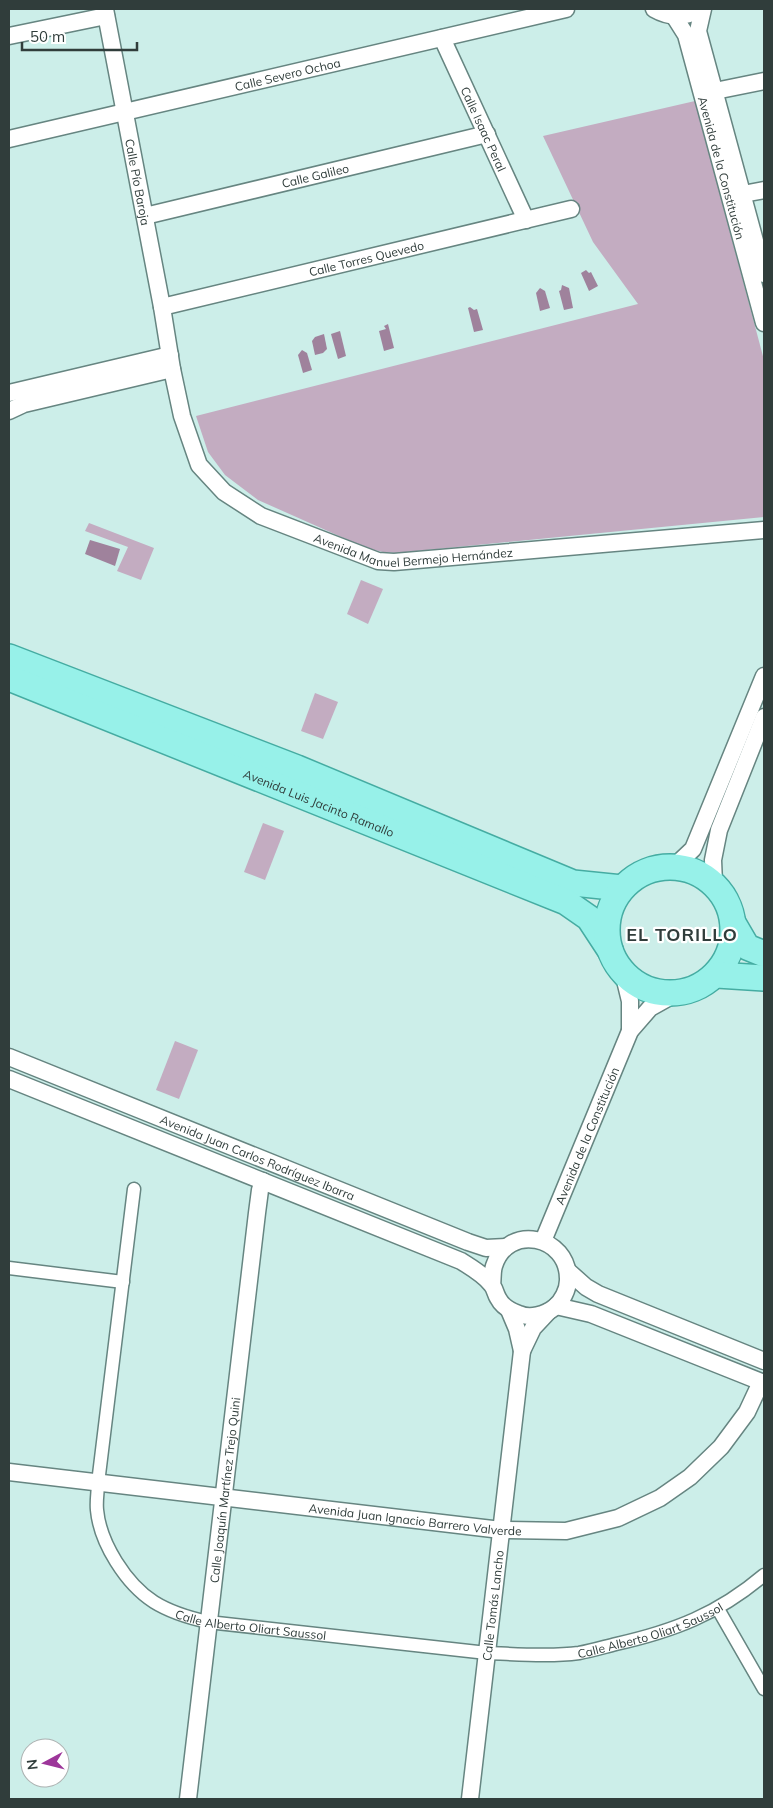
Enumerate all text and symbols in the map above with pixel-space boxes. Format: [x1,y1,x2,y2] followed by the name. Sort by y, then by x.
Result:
[22,20,138,52] scale bar
[30,27,65,46] text: 50 m
[233,54,342,94] street label: Calle Severo Ochoa
[458,84,510,174] street label: Calle Isaac Peral
[695,95,748,241] street label: Avenida de la Constitución
[122,137,154,226] street label: Calle Pío Baroja
[280,160,350,190] street label: Calle Galileo
[307,237,425,279] street label: Calle Torres Quevedo
[312,530,513,570] street label: Avenida Manuel Bermejo Hernández
[241,766,397,840] street label: Avenida Luis Jacinto Ramallo
[626,923,738,946] district label: EL TORILLO
[551,1065,622,1207] street label: Avenida de la Constitución
[158,1111,357,1203] street label: Avenida Juan Carlos Rodríguez Ibarra
[206,1396,243,1584] street label: Calle Joaquín Martínez Trejo Quini
[308,1500,522,1538] street label: Avenida Juan Ignacio Barrero Valverde
[479,1549,506,1661] street label: Calle Tomás Lancho
[576,1599,725,1661] street label: Calle Alberto Oliart Saussol
[173,1606,327,1643] street label: Calle Alberto Oliart Saussol
[20,1738,70,1788] north arrow
[23,1758,42,1771] text: N

